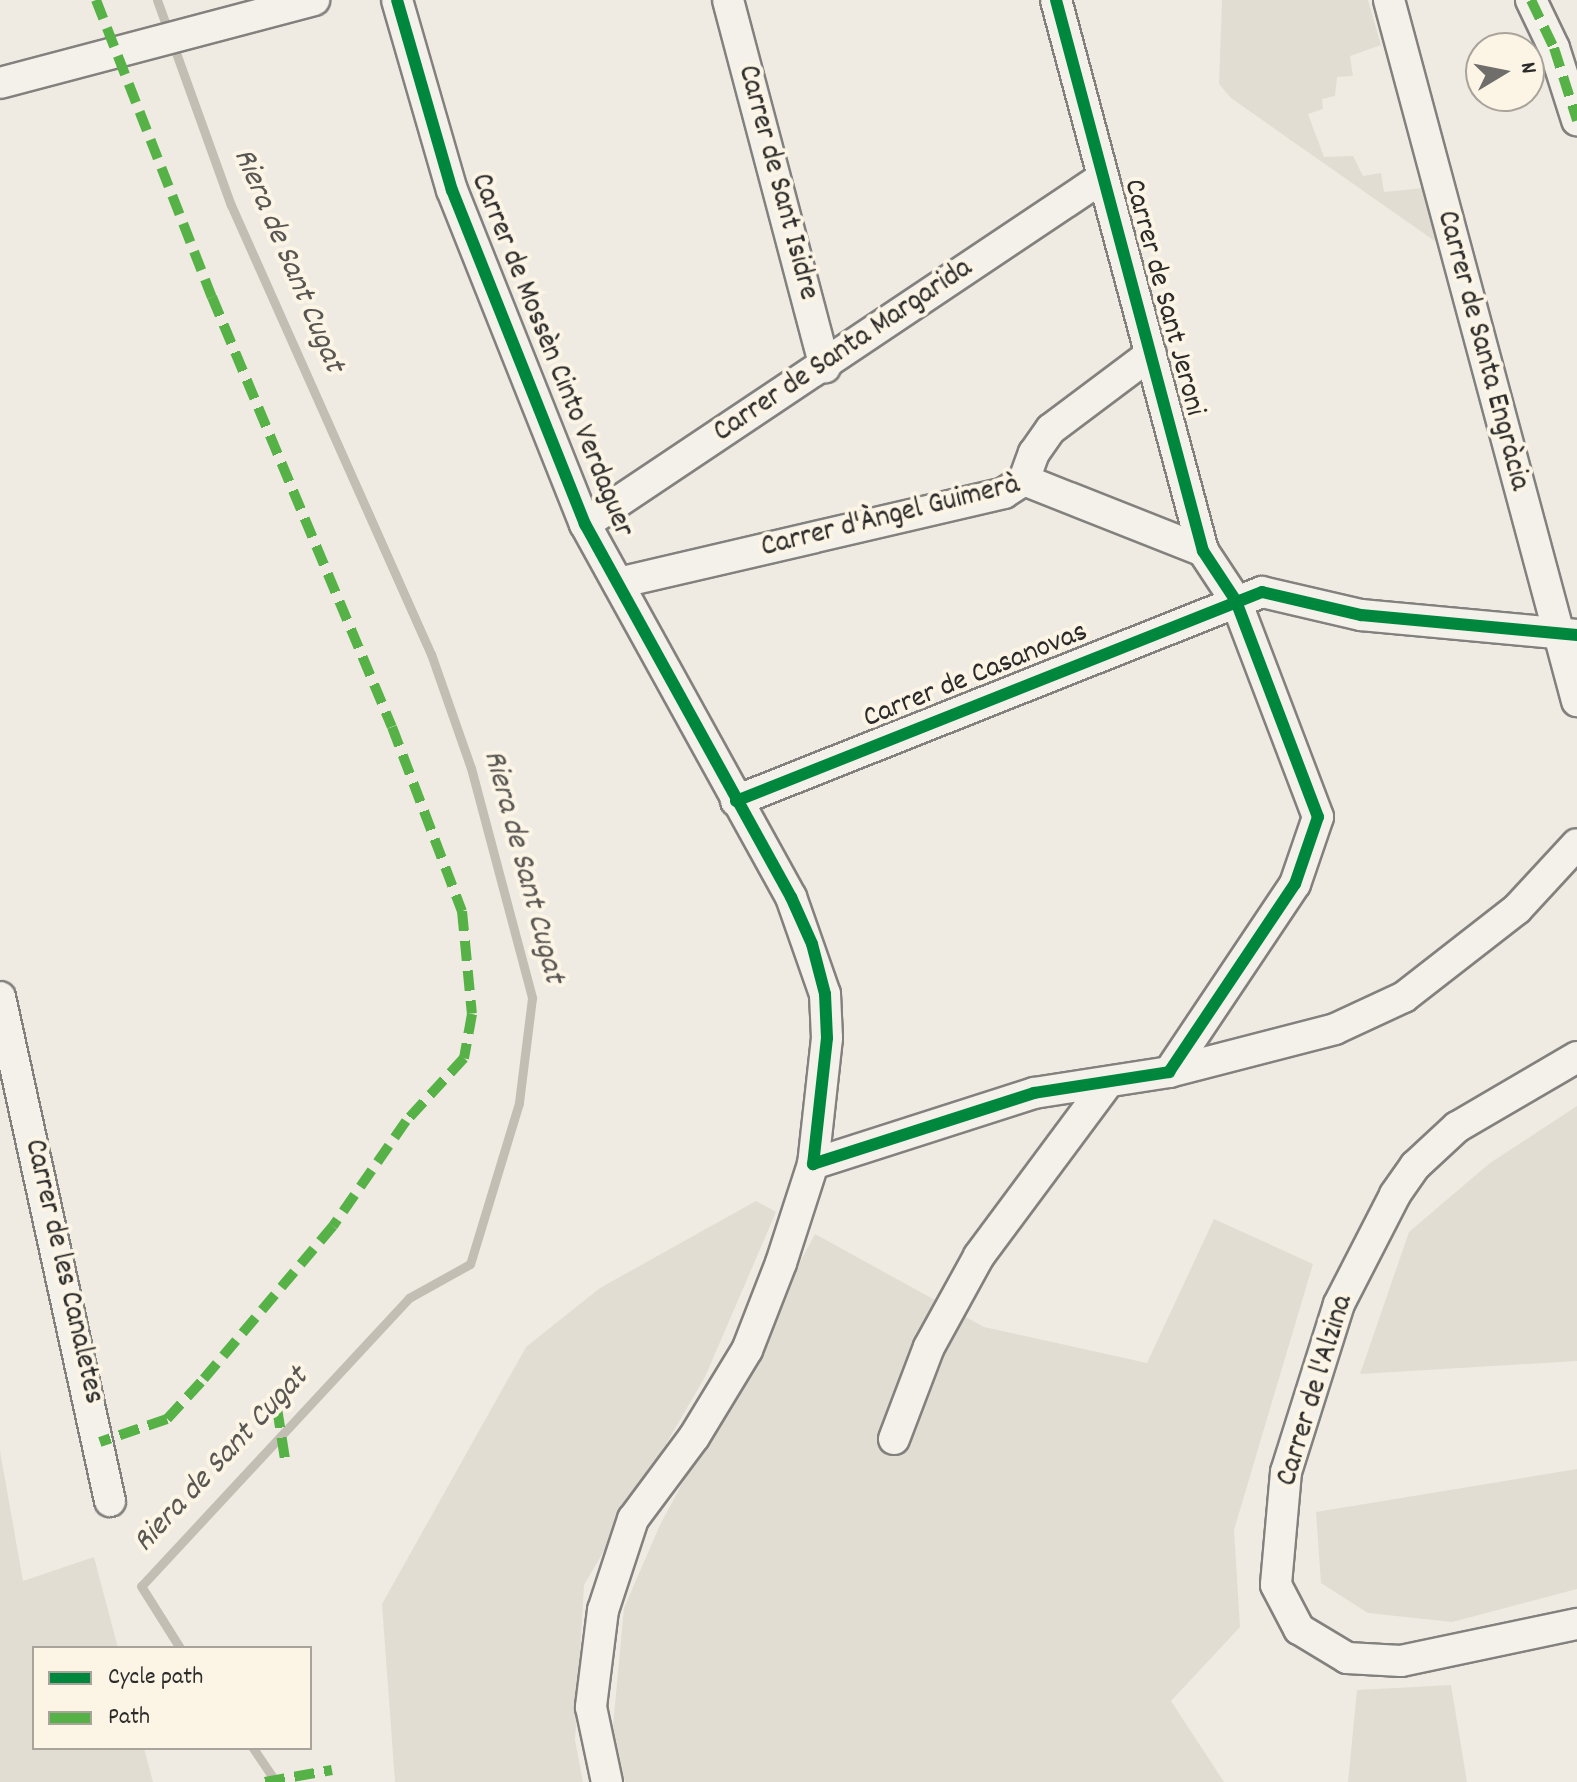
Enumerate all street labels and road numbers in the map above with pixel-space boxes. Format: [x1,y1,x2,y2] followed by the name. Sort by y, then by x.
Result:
[727,62,825,304] street label: Carrer de Sant Isidre
[460,169,640,543] street label: Carrer de Mossèn Cinto Verdaguer
[1113,176,1211,420] street label: Carrer de Sant Jeroni
[1426,207,1536,495] street label: Carrer de Santa Engràcia
[708,252,980,452] street label: Carrer de Santa Margarida
[758,468,1024,568] street label: Carrer d'Àngel Guimerà
[859,616,1093,738] street label: Carrer de Casanovas
[14,1136,110,1408] street label: Carrer de les Canaletes
[1271,1291,1363,1491] street label: Carrer de l'Alzina

